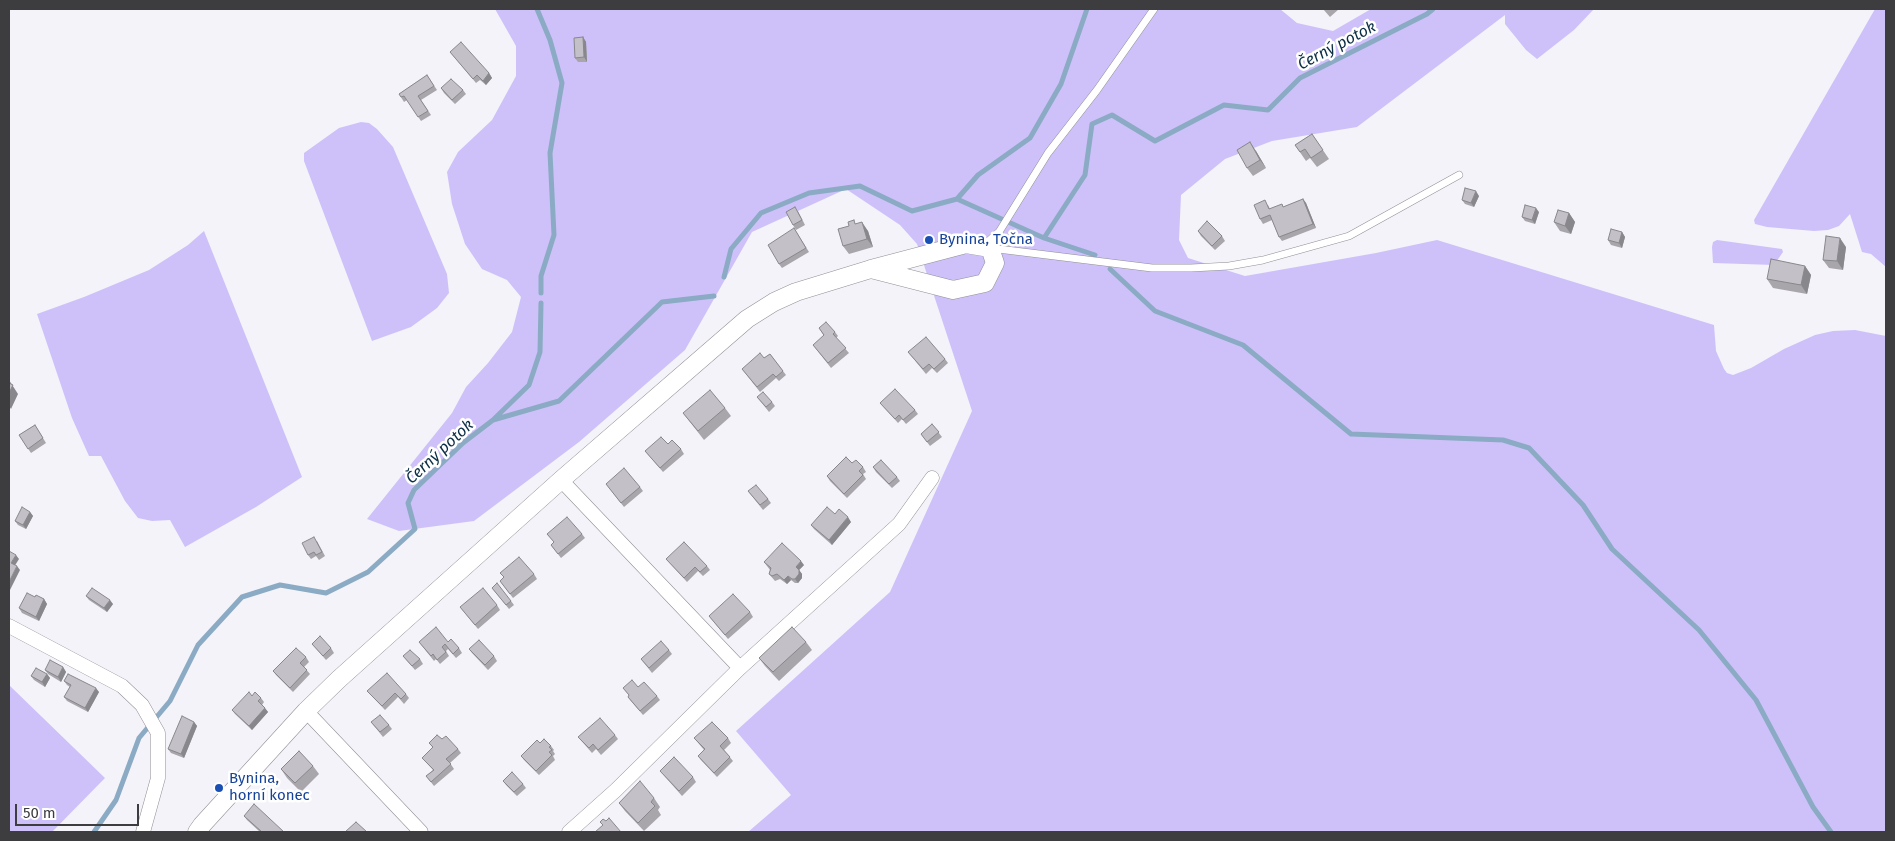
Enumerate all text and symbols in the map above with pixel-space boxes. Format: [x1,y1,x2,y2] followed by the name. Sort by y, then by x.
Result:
[1295,17,1379,75] water label: Černý potok
[939,231,1033,249] place label: Bynina, Točna
[923,234,935,246] marker: Bynina, Točna
[402,416,478,488] water label: Černý potok
[229,770,310,805] place label: Bynina, horní konec
[213,782,225,794] marker: Bynina, horní konec
[18,794,141,826] scale bar
[23,804,56,822] text: 50 m

